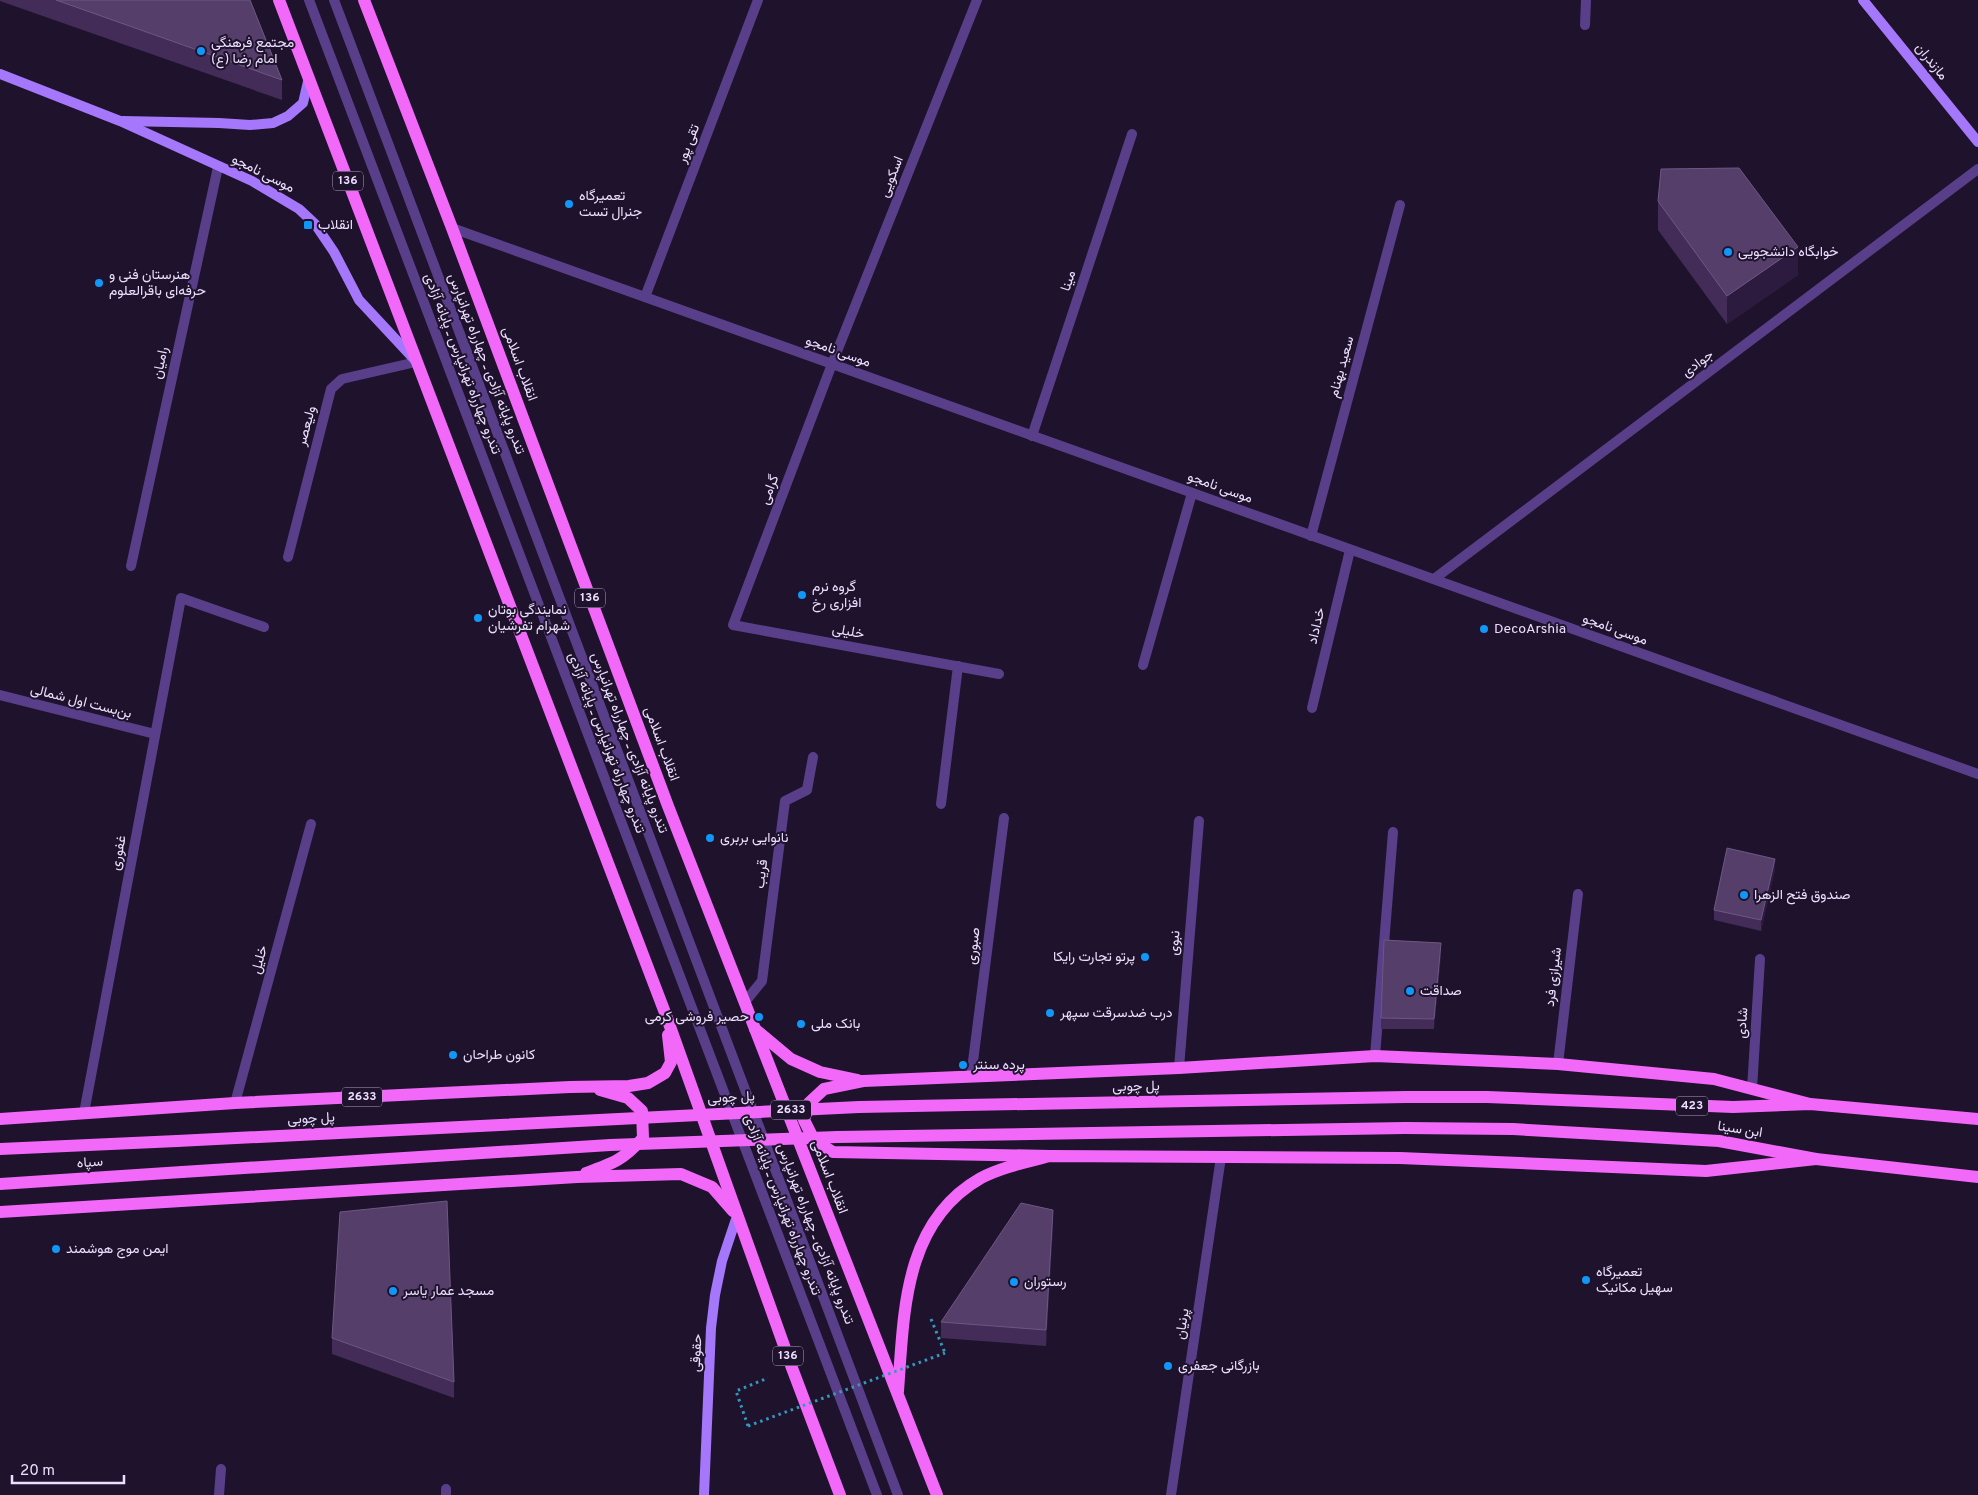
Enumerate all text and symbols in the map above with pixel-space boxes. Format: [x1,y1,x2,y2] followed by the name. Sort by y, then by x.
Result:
[211,35,294,69] place label: مجتمع فرهنگی امام رضا (ع)
[1911,40,1951,84] street label: مازندران
[195,45,207,57] marker: مجتمع فرهنگی امام رضا (ع)
[674,122,704,167] street label: تقی پور
[229,151,297,197] street label: موسی نامجو
[876,154,908,200] street label: اسکویی
[333,172,363,190] road number: 136
[579,188,642,221] place label: تعمیرگاه جنرال تست
[563,198,575,210] marker: تعمیرگاه جنرال تست
[318,217,353,234] place label: انقلاب
[302,219,314,231] marker: انقلاب
[1738,244,1839,261] place label: خوابگاه دانشجویی
[1722,246,1734,258] marker: خوابگاه دانشجویی
[109,267,206,300] place label: هنرستان فنی و حرفه‌ای باقرالعلوم
[1058,268,1080,294] street label: مینا
[420,271,505,457] street label: تندرو چهارراه تهرانپارس ـ پایانه آزادی
[444,271,529,457] street label: تندرو پایانه آزادی ـ چهارراه تهرانپارس
[93,277,105,289] marker: هنرستان فنی و حرفه‌ای باقرالعلوم
[498,325,540,403] street label: انقلاب اسلامی
[803,332,873,372] street label: موسی نامجو
[1326,335,1358,399] street label: سعید بهنام
[149,345,173,381] street label: رامیان
[1679,347,1717,381] street label: جوادی
[293,404,320,449] street label: ولیعصر
[1185,468,1255,508] street label: موسی نامجو
[757,473,783,507] street label: گرامی
[812,579,861,613] place label: گروه نرم افزاری رخ
[575,588,605,608] road number: 136
[796,589,808,601] marker: گروه نرم افزاری رخ
[488,602,570,635] place label: نمایندگی بوتان شهرام تفرشیان
[1305,606,1329,646] street label: خداداد
[1580,610,1650,650] street label: موسی نامجو
[472,612,484,624] marker: نمایندگی بوتان شهرام تفرشیان
[831,621,865,643] street label: خلیلی
[1494,621,1566,638] place label: DecoArshia
[1478,623,1490,635] marker: DecoArshia
[564,650,649,836] street label: تندرو چهارراه تهرانپارس ـ پایانه آزادی
[587,650,672,836] street label: تندرو پایانه آزادی ـ چهارراه تهرانپارس
[28,681,134,723] street label: بن‌بست اول شمالی
[640,705,682,783] street label: انقلاب اسلامی
[720,830,788,847] place label: نانوایی بربری
[704,832,716,844] marker: نانوایی بربری
[107,834,131,872] street label: غفوری
[752,858,772,890] street label: قریب
[1754,887,1851,905] place label: صندوق فتح الزهرا
[1738,889,1750,901] marker: صندوق فتح الزهرا
[963,926,985,966] street label: صبوری
[1165,930,1185,956] street label: نبوی
[248,944,272,976] street label: خلیل
[1542,946,1566,1008] street label: شیرازی فرد
[1053,949,1135,966] place label: پرتو تجارت رایکا
[1139,951,1151,963] marker: پرتو تجارت رایکا
[1420,983,1462,1000] place label: صداقت
[1404,985,1416,997] marker: صداقت
[1059,1005,1173,1022] place label: درب ضدسرقت سپهر
[1044,1007,1056,1019] marker: درب ضدسرقت سپهر
[1733,1007,1753,1039] street label: شادی
[645,1009,749,1026] place label: حصیر فروشی کرمی
[753,1011,765,1023] marker: حصیر فروشی کرمی
[811,1016,860,1033] place label: بانک ملی
[795,1018,807,1030] marker: بانک ملی
[463,1047,535,1064] place label: کانون طراحان
[447,1049,459,1061] marker: کانون طراحان
[972,1057,1025,1074] place label: پرده سنتر
[957,1059,969,1071] marker: پرده سنتر
[1112,1078,1160,1096] street label: پل چوبی
[342,1088,382,1106] road number: 2633
[707,1088,755,1108] street label: پل چوبی
[1676,1096,1708,1116] road number: 423
[771,1100,811,1120] road number: 2633
[287,1109,335,1129] street label: پل چوبی
[740,1112,825,1298] street label: تندرو چهارراه تهرانپارس ـ پایانه آزادی
[1716,1118,1764,1142] street label: ابن سینا
[807,1138,851,1216] street label: انقلاب اسلامی
[773,1141,858,1327] street label: تندرو پایانه آزادی ـ چهارراه تهرانپارس
[76,1154,104,1172] street label: سپاه
[66,1241,169,1259] place label: ایمن موج هوشمند
[50,1243,62,1255] marker: ایمن موج هوشمند
[1596,1264,1673,1297] place label: تعمیرگاه سهیل مکانیک
[1024,1274,1067,1291] place label: رستوران
[1580,1274,1592,1286] marker: تعمیرگاه سهیل مکانیک
[1008,1276,1020,1288] marker: رستوران
[402,1283,494,1300] place label: مسجد عمار یاسر
[387,1285,399,1297] marker: مسجد عمار یاسر
[1172,1307,1194,1341] street label: پرنیان
[688,1334,706,1372] street label: حقوقی
[773,1346,803,1365] road number: 136
[1178,1358,1260,1375] place label: بازرگانی جعفری
[1162,1360,1174,1372] marker: بازرگانی جعفری
[12,1452,125,1484] scale bar
[20,1462,55,1481] text: 20 m

